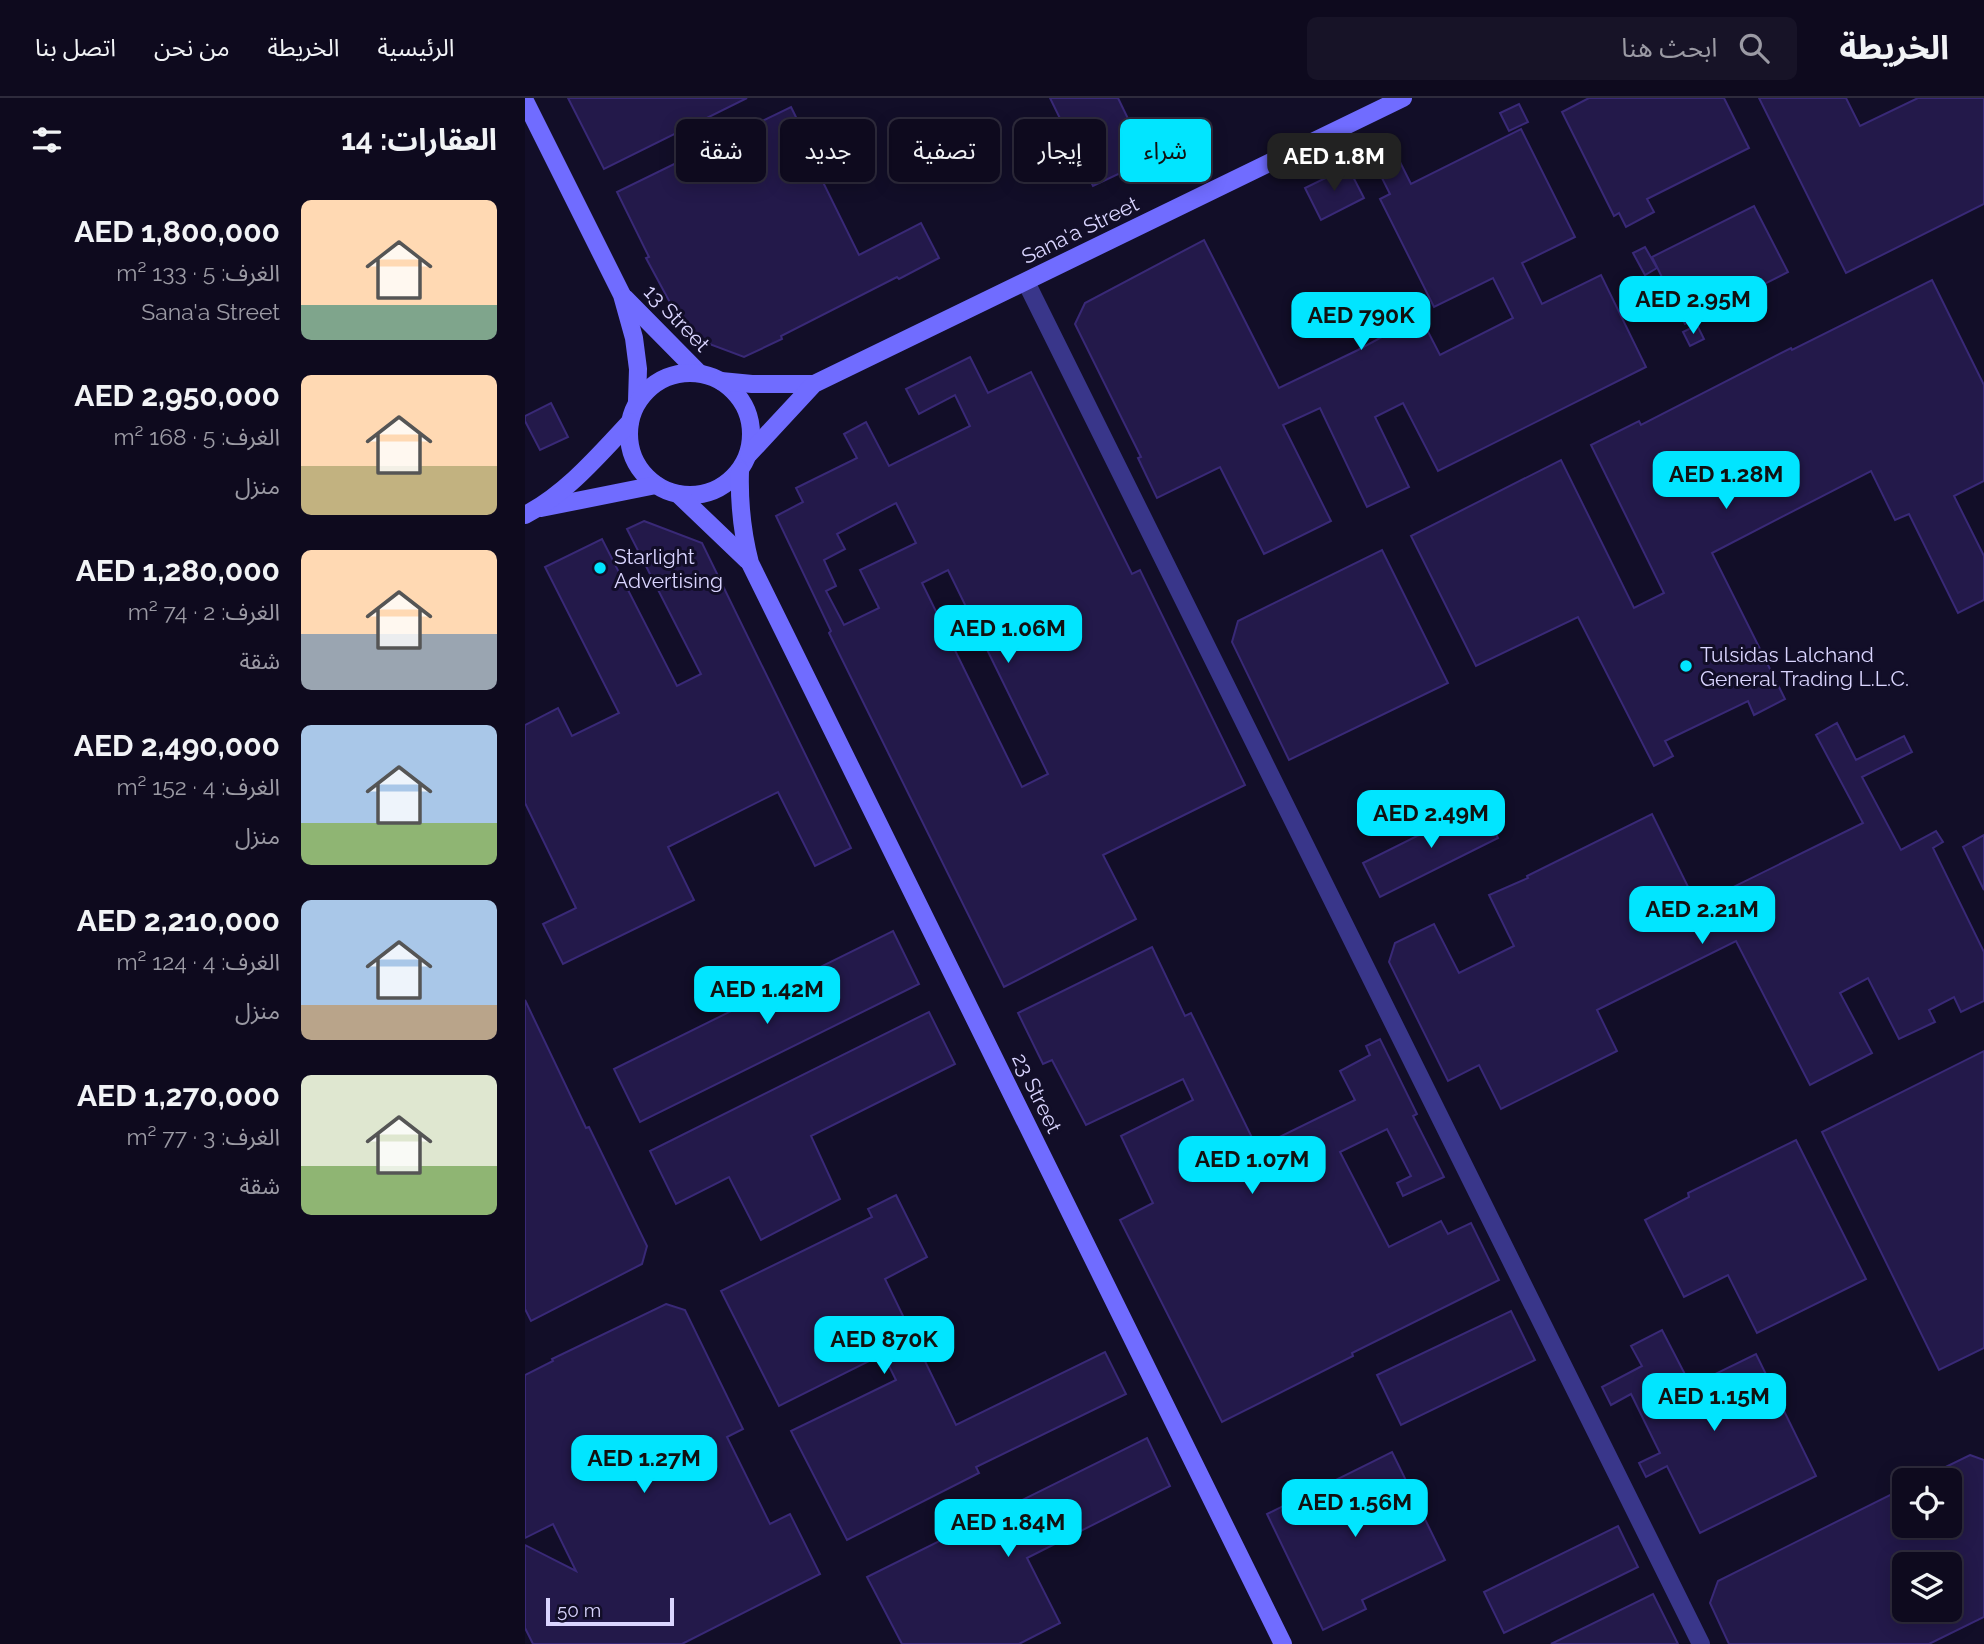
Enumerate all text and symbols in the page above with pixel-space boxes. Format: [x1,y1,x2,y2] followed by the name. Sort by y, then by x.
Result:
[1307,17,1797,80] search box
[1839,28,1949,67] text: الخريطة
[1735,29,1773,67] icon: search
[35,33,116,62] text: اتصل بنا
[154,33,230,62] text: من نحن
[268,33,339,62] text: الخريطة
[377,33,455,62] text: الرئيسية
[1621,33,1717,63] text: ابحث هنا
[676,119,766,182] chip: شقة
[780,119,875,182] chip: جديد
[889,119,1000,182] chip: تصفية
[1014,119,1106,182] chip: إيجار
[1120,119,1211,182] chip: شراء
[28,121,66,159] icon: filters
[341,122,497,157] text: العقارات: 14
[1262,134,1406,193] pin: AED 1.8M
[1283,142,1385,169] text: AED 1.8M
[1018,191,1142,269] street label: Sana'a Street
[74,214,280,249] text: AED 1,800,000
[357,228,441,312] icon: home
[116,259,280,286] text: الغرف: 5 · 133 m²
[1613,276,1773,336] pin: AED 2.95M
[639,279,715,357] street label: 13 Street
[1635,285,1751,312] text: AED 2.95M
[1289,292,1433,352] pin: AED 790K
[141,298,280,325] text: Sana'a Street
[1307,301,1415,328] text: AED 790K
[74,378,280,413] text: AED 2,950,000
[357,403,441,487] icon: home
[113,423,280,450] text: الغرف: 5 · 168 m²
[1646,452,1806,511] pin: AED 1.28M
[1669,460,1783,487] text: AED 1.28M
[235,472,280,499] text: منزل
[614,544,723,593] place label: Starlight Advertising
[76,553,280,588] text: AED 1,280,000
[592,560,608,576] marker: Starlight Advertising
[357,578,441,662] icon: home
[128,598,280,625] text: الغرف: 2 · 74 m²
[928,606,1088,665] pin: AED 1.06M
[950,614,1066,641] text: AED 1.06M
[1700,642,1909,691] place label: Tulsidas Lalchand General Trading L.L.C.
[239,647,280,674] text: شقة
[1678,658,1694,674] marker: Tulsidas Lalchand General Trading L.L.C.
[74,728,280,763] text: AED 2,490,000
[357,753,441,837] icon: home
[116,773,280,800] text: الغرف: 4 · 152 m²
[1351,790,1511,850] pin: AED 2.49M
[1373,799,1489,826] text: AED 2.49M
[235,822,280,849] text: منزل
[1622,886,1782,946] pin: AED 2.21M
[1645,895,1759,922] text: AED 2.21M
[77,903,280,938] text: AED 2,210,000
[357,928,441,1012] icon: home
[116,948,280,975] text: الغرف: 4 · 124 m²
[687,967,847,1026] pin: AED 1.42M
[710,975,824,1002] text: AED 1.42M
[235,997,280,1024] text: منزل
[1007,1049,1067,1137] street label: 23 Street
[77,1078,280,1113] text: AED 1,270,000
[357,1103,441,1187] icon: home
[126,1123,280,1150] text: الغرف: 3 · 77 m²
[1172,1136,1332,1196] pin: AED 1.07M
[1195,1145,1309,1172] text: AED 1.07M
[239,1172,280,1199] text: شقة
[812,1316,956,1376] pin: AED 870K
[830,1325,938,1352] text: AED 870K
[1634,1374,1794,1433] pin: AED 1.15M
[1658,1382,1770,1409] text: AED 1.15M
[564,1436,724,1495] pin: AED 1.27M
[587,1444,701,1471] text: AED 1.27M
[1892,1468,1962,1622] map controls
[1892,1468,1962,1538] button: locate
[1275,1480,1435,1539] pin: AED 1.56M
[1298,1488,1412,1515] text: AED 1.56M
[928,1500,1088,1559] pin: AED 1.84M
[951,1508,1065,1535] text: AED 1.84M
[1892,1552,1962,1622] button: layers
[546,1595,674,1627] scale bar
[557,1599,601,1621] text: 50 m

